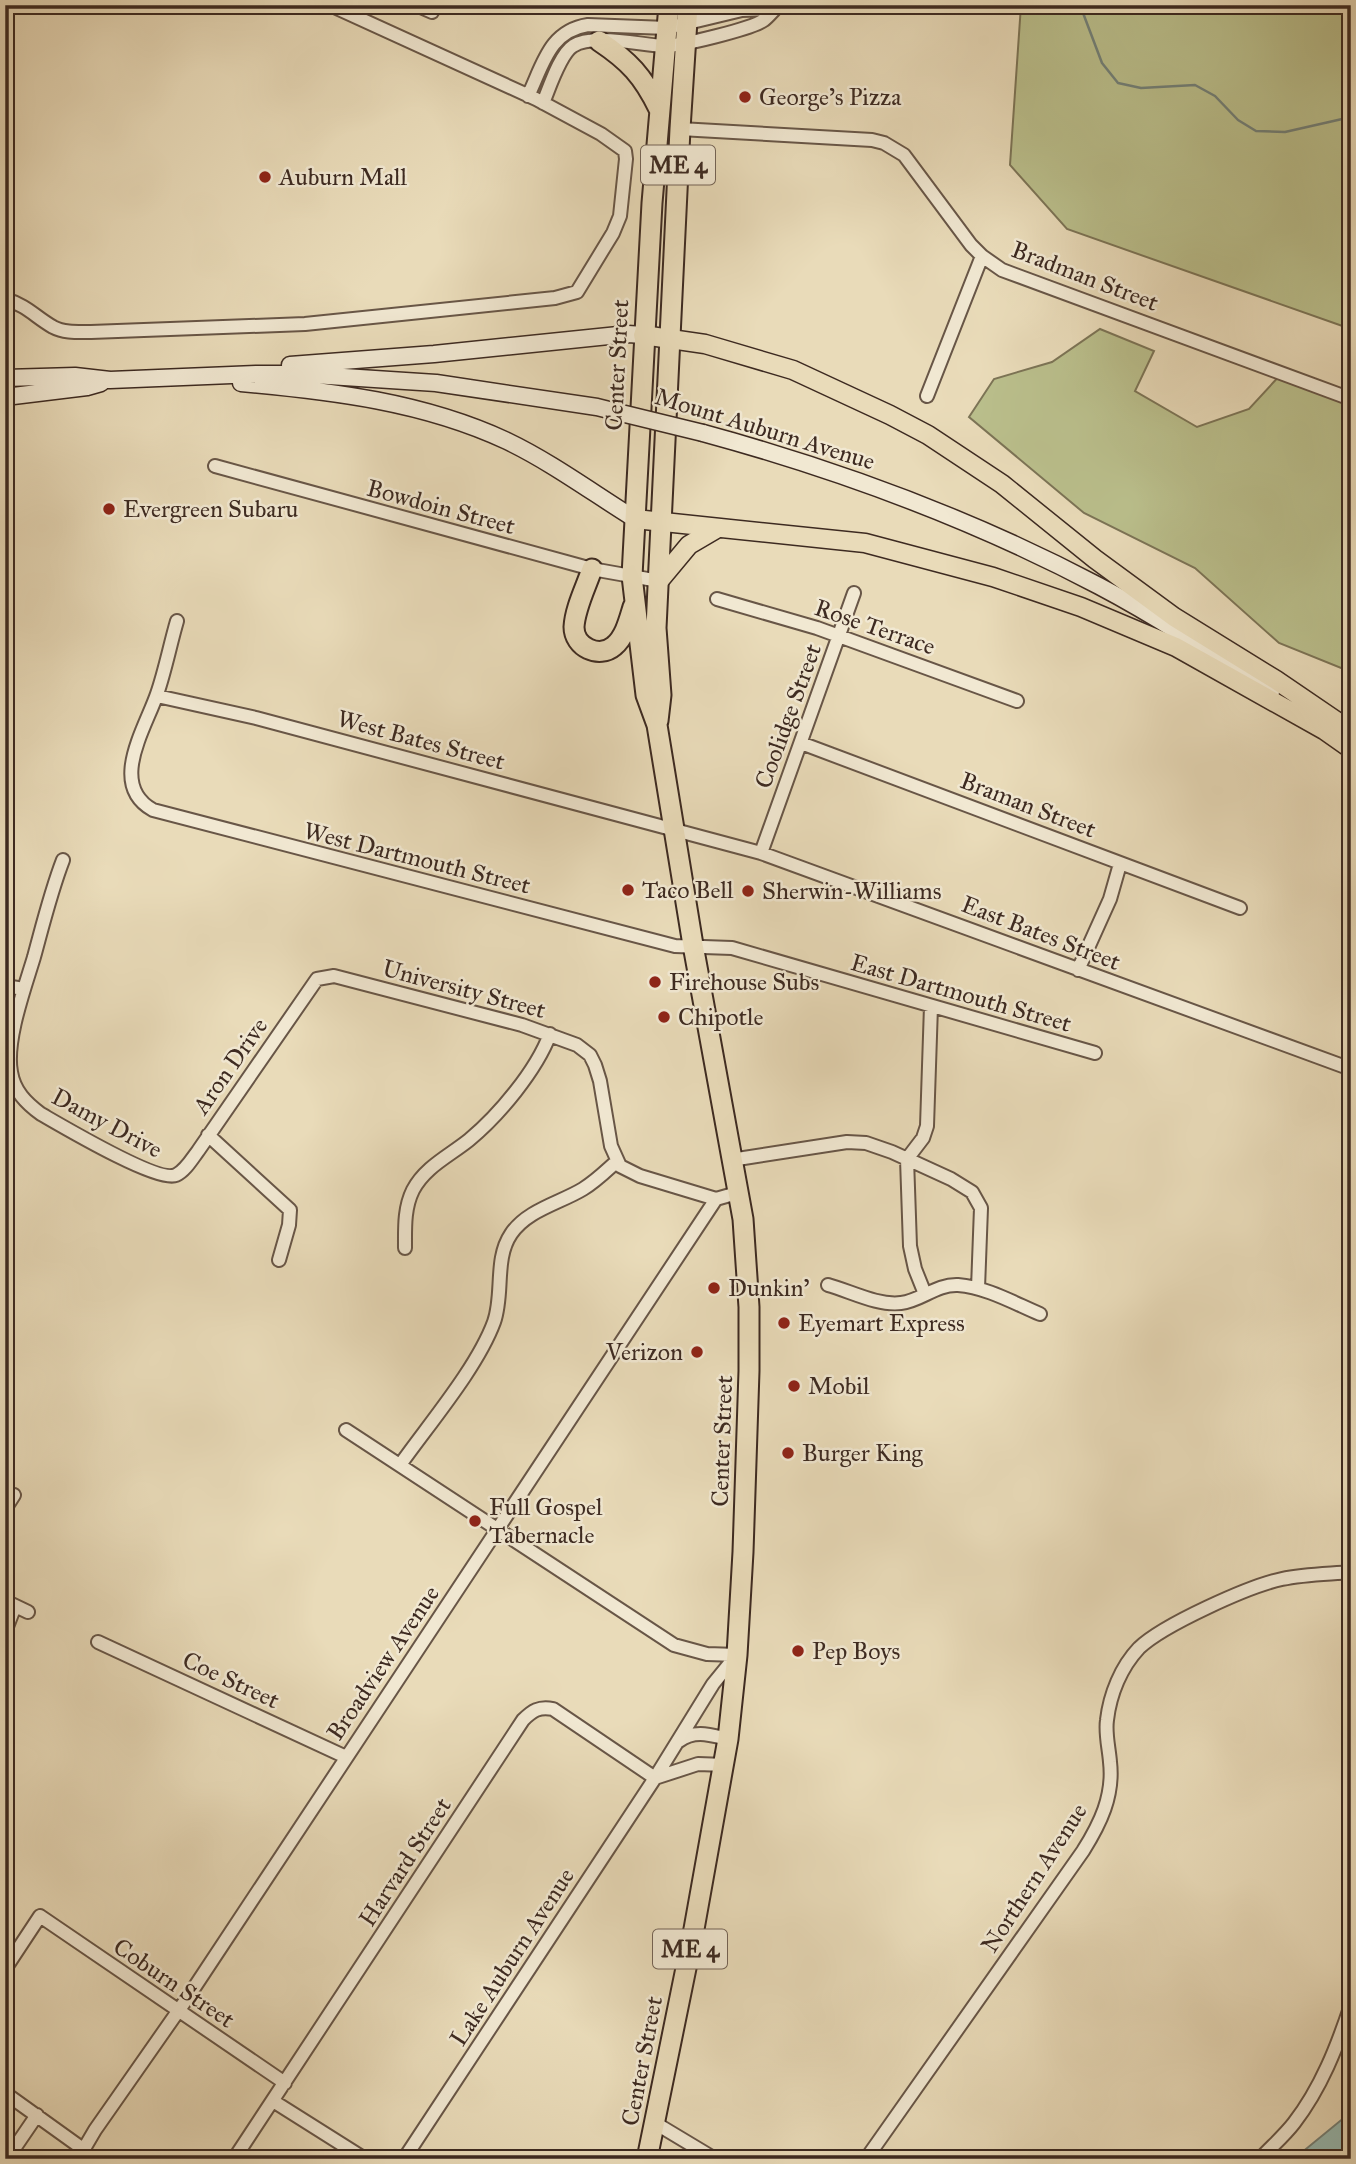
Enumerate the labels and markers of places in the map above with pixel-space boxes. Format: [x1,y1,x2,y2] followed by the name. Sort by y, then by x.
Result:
[759,82,902,112] place label: George's Pizza
[737,89,753,105] marker: George's Pizza
[278,162,408,192] place label: Auburn Mall
[257,169,273,185] marker: Auburn Mall
[123,494,299,524] place label: Evergreen Subaru
[101,501,117,517] marker: Evergreen Subaru
[642,875,734,905] place label: Taco Bell
[762,876,941,906] place label: Sherwin-Williams
[620,882,636,898] marker: Taco Bell
[740,883,756,899] marker: Sherwin-Williams
[669,967,819,997] place label: Firehouse Subs
[647,974,663,990] marker: Firehouse Subs
[678,1002,764,1032] place label: Chipotle
[656,1009,672,1025] marker: Chipotle
[728,1273,809,1303] place label: Dunkin'
[706,1280,722,1296] marker: Dunkin'
[798,1308,965,1338] place label: Eyemart Express
[776,1315,792,1331] marker: Eyemart Express
[605,1337,683,1367] place label: Verizon
[689,1344,705,1360] marker: Verizon
[808,1371,870,1401] place label: Mobil
[786,1378,802,1394] marker: Mobil
[802,1438,924,1468] place label: Burger King
[780,1445,796,1461] marker: Burger King
[489,1492,603,1550] place label: Full Gospel Tabernacle
[467,1513,483,1529] marker: Full Gospel Tabernacle
[812,1636,900,1666] place label: Pep Boys
[790,1643,806,1659] marker: Pep Boys

